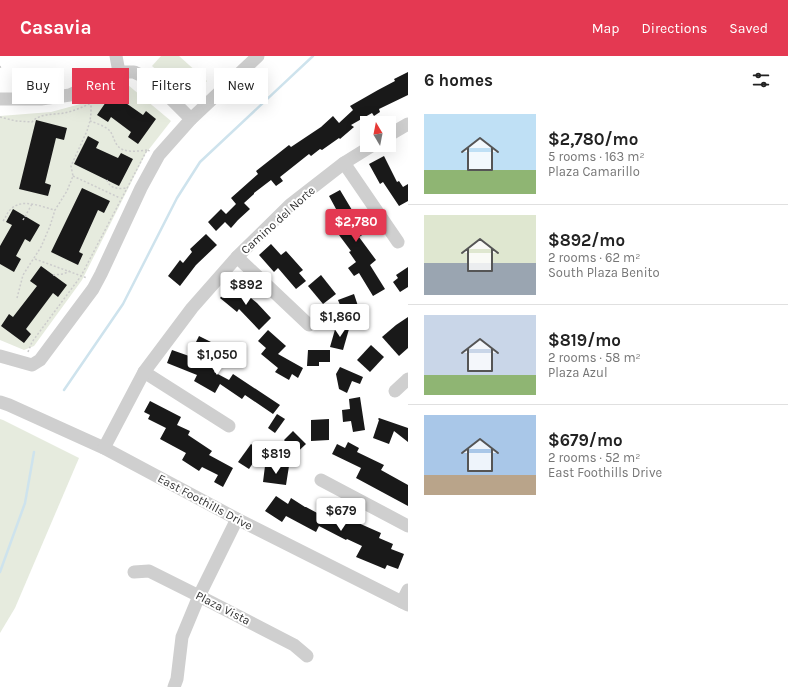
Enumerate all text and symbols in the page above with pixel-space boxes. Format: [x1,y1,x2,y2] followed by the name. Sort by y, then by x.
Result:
[20,17,92,39] text: Casavia
[592,20,620,37] text: Map
[642,20,707,37] text: Directions
[729,20,768,37] text: Saved
[12,68,64,104] chip: Buy
[72,68,129,104] chip: Rent
[137,68,206,104] chip: Filters
[214,68,268,104] chip: New
[750,69,772,91] icon: filters
[424,70,493,90] text: 6 homes
[360,116,396,152] north arrow
[360,116,396,152] map controls
[548,129,638,149] text: $2,780/mo
[456,130,504,178] icon: home
[548,149,645,164] text: 5 rooms · 163 m²
[548,164,640,179] text: Plaza Camarillo
[238,183,318,257] street label: Camino del Norte
[323,209,389,243] pin: $2,780
[334,214,378,229] text: $2,780
[548,230,625,250] text: $892/mo
[456,231,504,279] icon: home
[548,250,640,265] text: 2 rooms · 62 m²
[548,265,660,280] text: South Plaza Benito
[222,272,270,306] pin: $892
[229,277,263,292] text: $892
[307,304,373,338] pin: $1,860
[319,309,361,324] text: $1,860
[548,330,621,350] text: $819/mo
[456,331,504,379] icon: home
[184,342,250,376] pin: $1,050
[197,347,237,362] text: $1,050
[548,350,641,365] text: 2 rooms · 58 m²
[548,365,608,380] text: Plaza Azul
[548,430,623,450] text: $679/mo
[456,431,504,479] icon: home
[252,441,300,475] pin: $819
[261,446,291,461] text: $819
[548,450,640,465] text: 2 rooms · 52 m²
[548,465,662,480] text: East Foothills Drive
[155,471,255,533] street label: East Foothills Drive
[317,498,365,532] pin: $679
[325,503,357,518] text: $679
[193,588,253,628] street label: Plaza Vista

